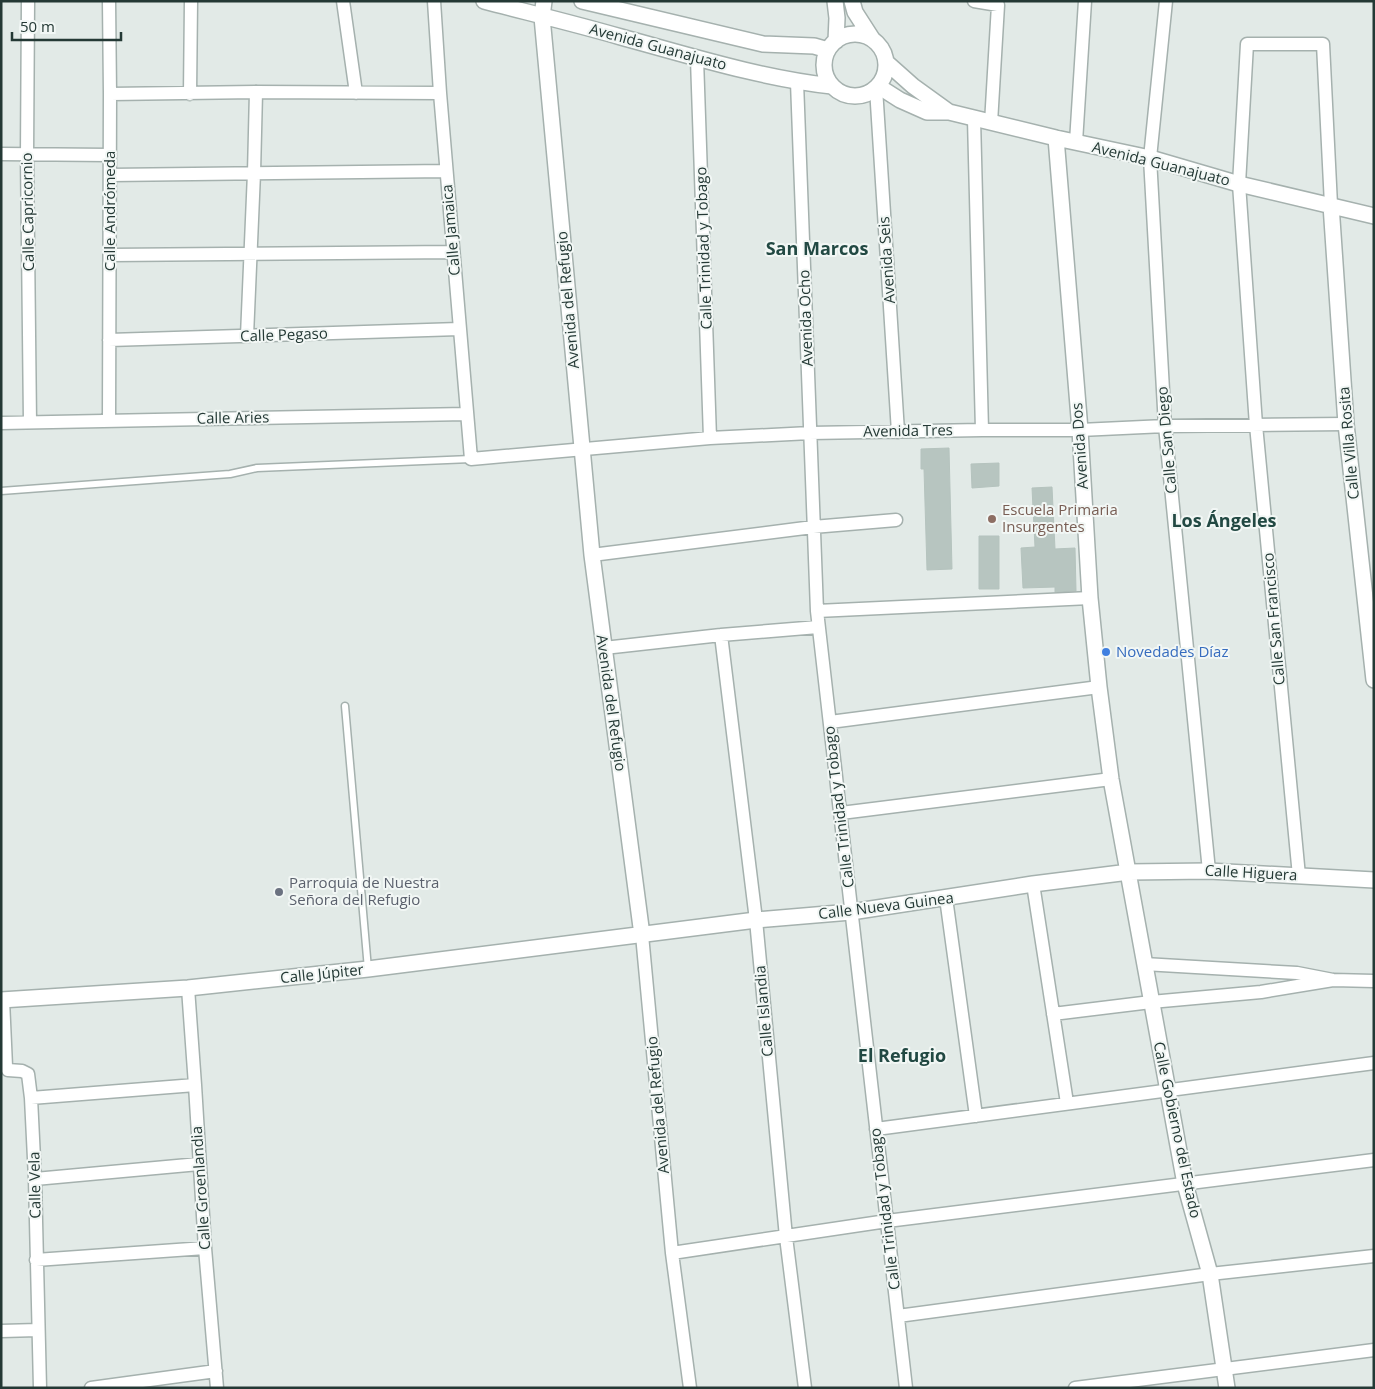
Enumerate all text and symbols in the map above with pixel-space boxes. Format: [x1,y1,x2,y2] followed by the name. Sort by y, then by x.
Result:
[12,10,121,42] scale bar
[20,16,55,36] text: 50 m
[587,18,729,74] street label: Avenida Guanajuato
[1090,136,1232,190] street label: Avenida Guanajuato
[99,151,119,271] street label: Calle Andrómeda
[16,152,38,272] street label: Calle Capricornio
[690,166,716,330] street label: Calle Trinidad y Tobago
[436,184,464,277] street label: Calle Jamaica
[873,216,899,304] street label: Avenida Seis
[551,230,583,370] street label: Avenida del Refugio
[766,236,868,260] district label: San Marcos
[793,269,817,367] street label: Avenida Ocho
[240,322,328,346] street label: Calle Pegaso
[1151,386,1181,495] street label: Calle San Diego
[1333,386,1363,500] street label: Calle Villa Rosita
[1066,402,1092,490] street label: Avenida Dos
[196,406,269,428] street label: Calle Aries
[863,419,953,441] street label: Avenida Tres
[1002,499,1118,536] place label: Escuela Primaria Insurgentes
[1171,508,1277,532] district label: Los Ángeles
[986,513,998,525] marker: Escuela Primaria Insurgentes
[1257,552,1289,686] street label: Calle San Francisco
[592,633,631,773] street label: Avenida del Refugio
[1116,641,1228,661] place label: Novedades Díaz
[1100,646,1112,658] marker: Novedades Díaz
[818,725,858,889] street label: Calle Trinidad y Tobago
[1204,860,1298,884] street label: Calle Higuera
[289,872,439,909] place label: Parroquia de Nuestra Señora del Refugio
[273,886,285,898] marker: Parroquia de Nuestra Señora del Refugio
[817,887,955,923] street label: Calle Nueva Guinea
[279,959,365,987] street label: Calle Júpiter
[749,965,777,1058] street label: Calle Islandia
[641,1035,673,1175] street label: Avenida del Refugio
[1149,1040,1206,1220] street label: Calle Gobierno del Estado
[858,1043,946,1067] district label: El Refugio
[186,1126,214,1251] street label: Calle Groenlandia
[864,1127,904,1291] street label: Calle Trinidad y Tobago
[23,1151,45,1219] street label: Calle Vela

